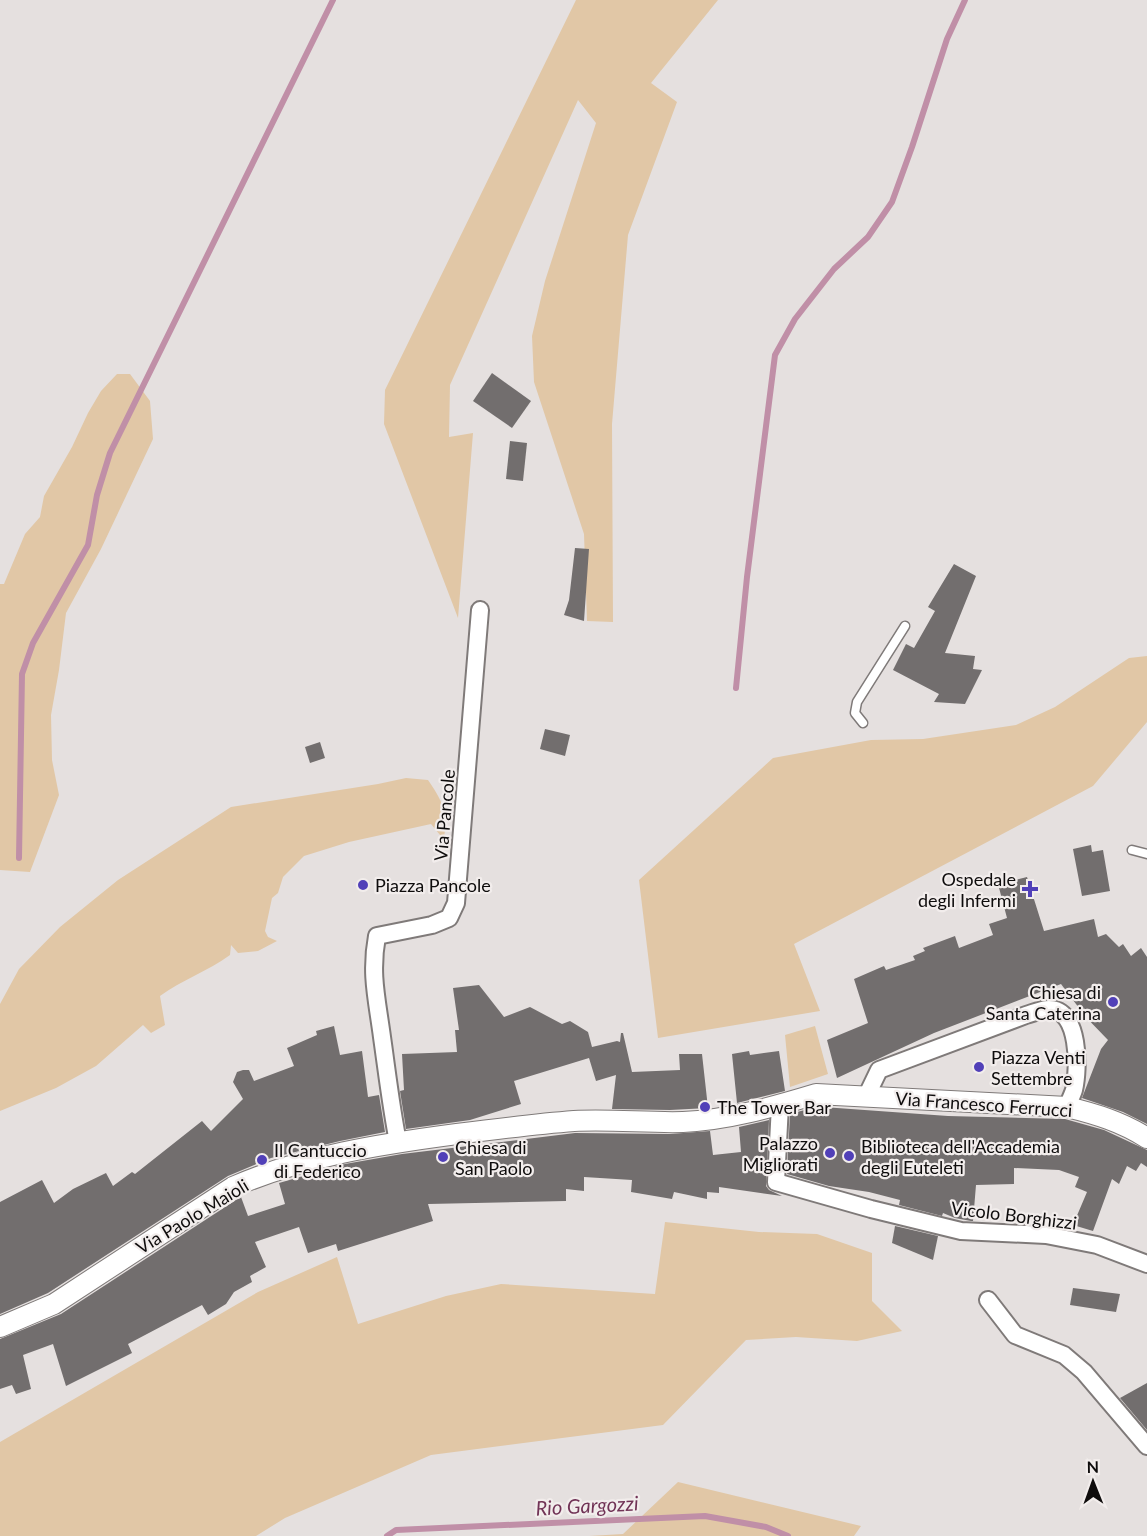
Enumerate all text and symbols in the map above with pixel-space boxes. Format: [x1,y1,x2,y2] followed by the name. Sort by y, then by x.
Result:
[429,768,459,862] street label: Via Pancole
[918,868,1016,911] place label: Ospedale degli Infermi
[375,874,491,896] place label: Piazza Pancole
[356,878,370,892] marker: Piazza Pancole
[1021,880,1039,898] marker: Ospedale degli Infermi
[986,981,1101,1024] place label: Chiesa di Santa Caterina
[1106,995,1120,1009] marker: Chiesa di Santa Caterina
[991,1046,1086,1089] place label: Piazza Venti Settembre
[972,1060,986,1074] marker: Piazza Venti Settembre
[895,1087,1073,1121] street label: Via Francesco Ferrucci
[717,1096,831,1118] place label: The Tower Bar
[698,1100,712,1114] marker: The Tower Bar
[743,1132,818,1175] place label: Palazzo Migliorati
[861,1135,1060,1178] place label: Biblioteca dell'Accademia degli Euteleti
[455,1136,532,1179] place label: Chiesa di San Paolo
[274,1139,367,1182] place label: Il Cantuccio di Federico
[823,1146,837,1160] marker: Palazzo Migliorati
[842,1149,856,1163] marker: Biblioteca dell'Accademia degli Euteleti
[436,1150,450,1164] marker: Chiesa di San Paolo
[255,1153,269,1167] marker: Il Cantuccio di Federico
[132,1174,252,1258] street label: Via Paolo Maioli
[950,1196,1078,1234] street label: Vicolo Borghizzi
[1063,1452,1123,1512] north arrow
[1086,1457,1099,1476] text: N
[535,1490,639,1520] water label: Rio Gargozzi

